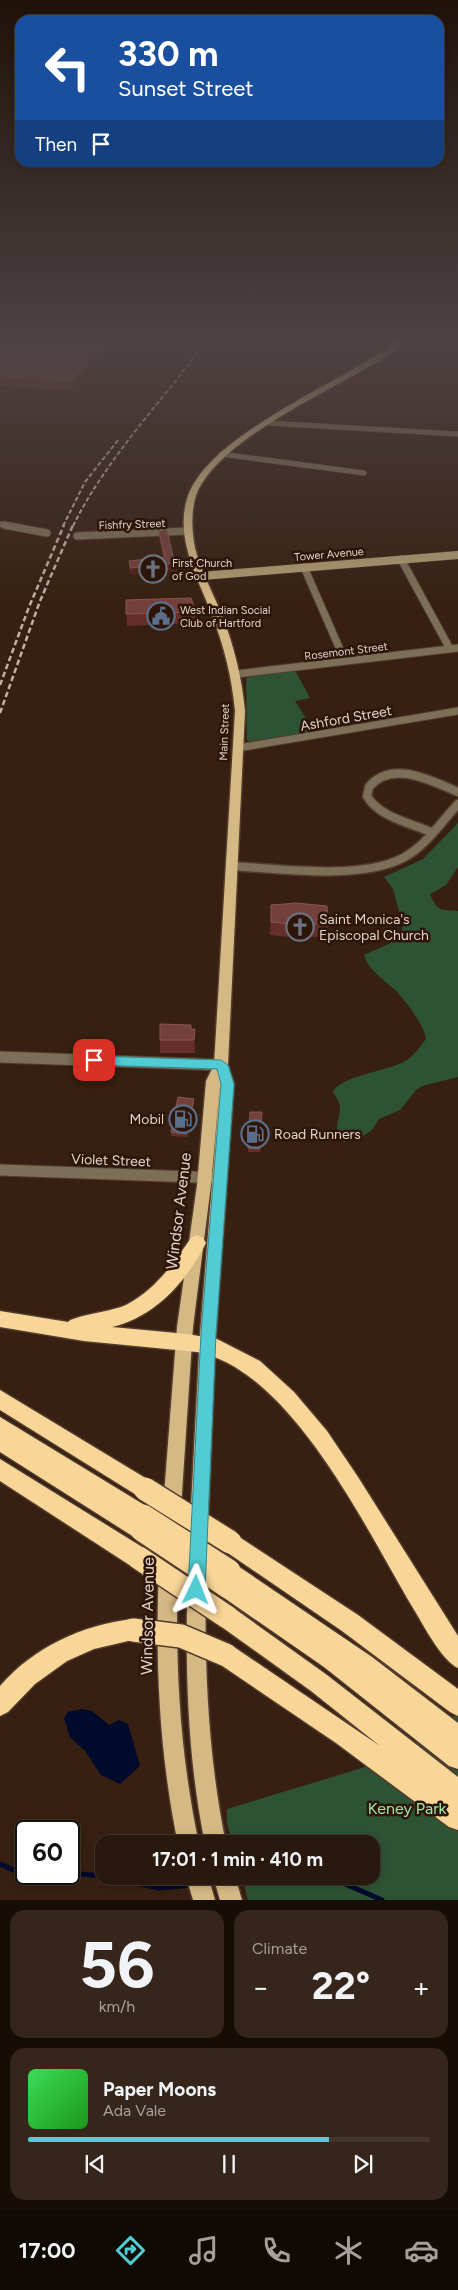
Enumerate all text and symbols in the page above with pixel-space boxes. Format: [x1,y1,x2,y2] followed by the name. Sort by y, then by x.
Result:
[118,33,218,75] text: 330 m
[35,35,100,100] icon: left
[118,75,254,102] text: Sunset Street
[87,130,115,158] icon: arrive
[35,133,77,156] text: Then
[98,517,166,532] street label: Fishfry Street
[294,545,364,564] street label: Tower Avenue
[138,554,168,584] church icon: First Church of God
[172,557,232,583] place label: First Church of God
[146,601,176,631] public building icon: West Indian Social Club of Hartford
[180,604,270,630] place label: West Indian Social Club of Hartford
[304,640,389,663] street label: Rosemont Street
[299,702,393,735] street label: Ashford Street
[217,703,232,761] street label: Main Street
[319,911,429,944] place label: Saint Monica's Episcopal Church
[285,912,315,942] church icon: Saint Monica's Episcopal Church
[73,1039,115,1081] pin
[80,1046,108,1074] icon: arrive
[168,1104,198,1134] fuel station icon: Mobil
[130,1111,164,1128] place label: Mobil
[240,1119,270,1149] fuel station icon: Road Runners
[274,1126,361,1143] place label: Road Runners
[71,1151,151,1170] street label: Violet Street
[162,1151,195,1271] street label: Windsor Avenue
[137,1557,158,1675] street label: Windsor Avenue
[169,1563,221,1615] position arrow
[368,1799,447,1818] park label: Keney Park
[15,1820,80,1885] speed limit sign: 60
[152,1848,323,1871] text: 17:01 · 1 min · 410 m
[79,1925,155,2003] text: 56
[252,1939,307,1958] text: Climate
[312,1963,370,2009] text: 22°
[252,1970,269,2004] text: −
[413,1970,430,2004] text: +
[99,1997,135,2016] text: km/h
[103,2078,216,2101] text: Paper Moons
[103,2101,166,2120] text: Ada Vale
[81,2150,109,2178] icon: previous
[215,2150,243,2178] icon: pause
[349,2150,377,2178] icon: next
[113,2233,148,2268] icon: directions
[186,2233,221,2268] icon: music
[259,2233,294,2268] icon: phone
[331,2233,366,2268] icon: climate
[404,2233,439,2268] icon: car
[19,2237,76,2264] text: 17:00

